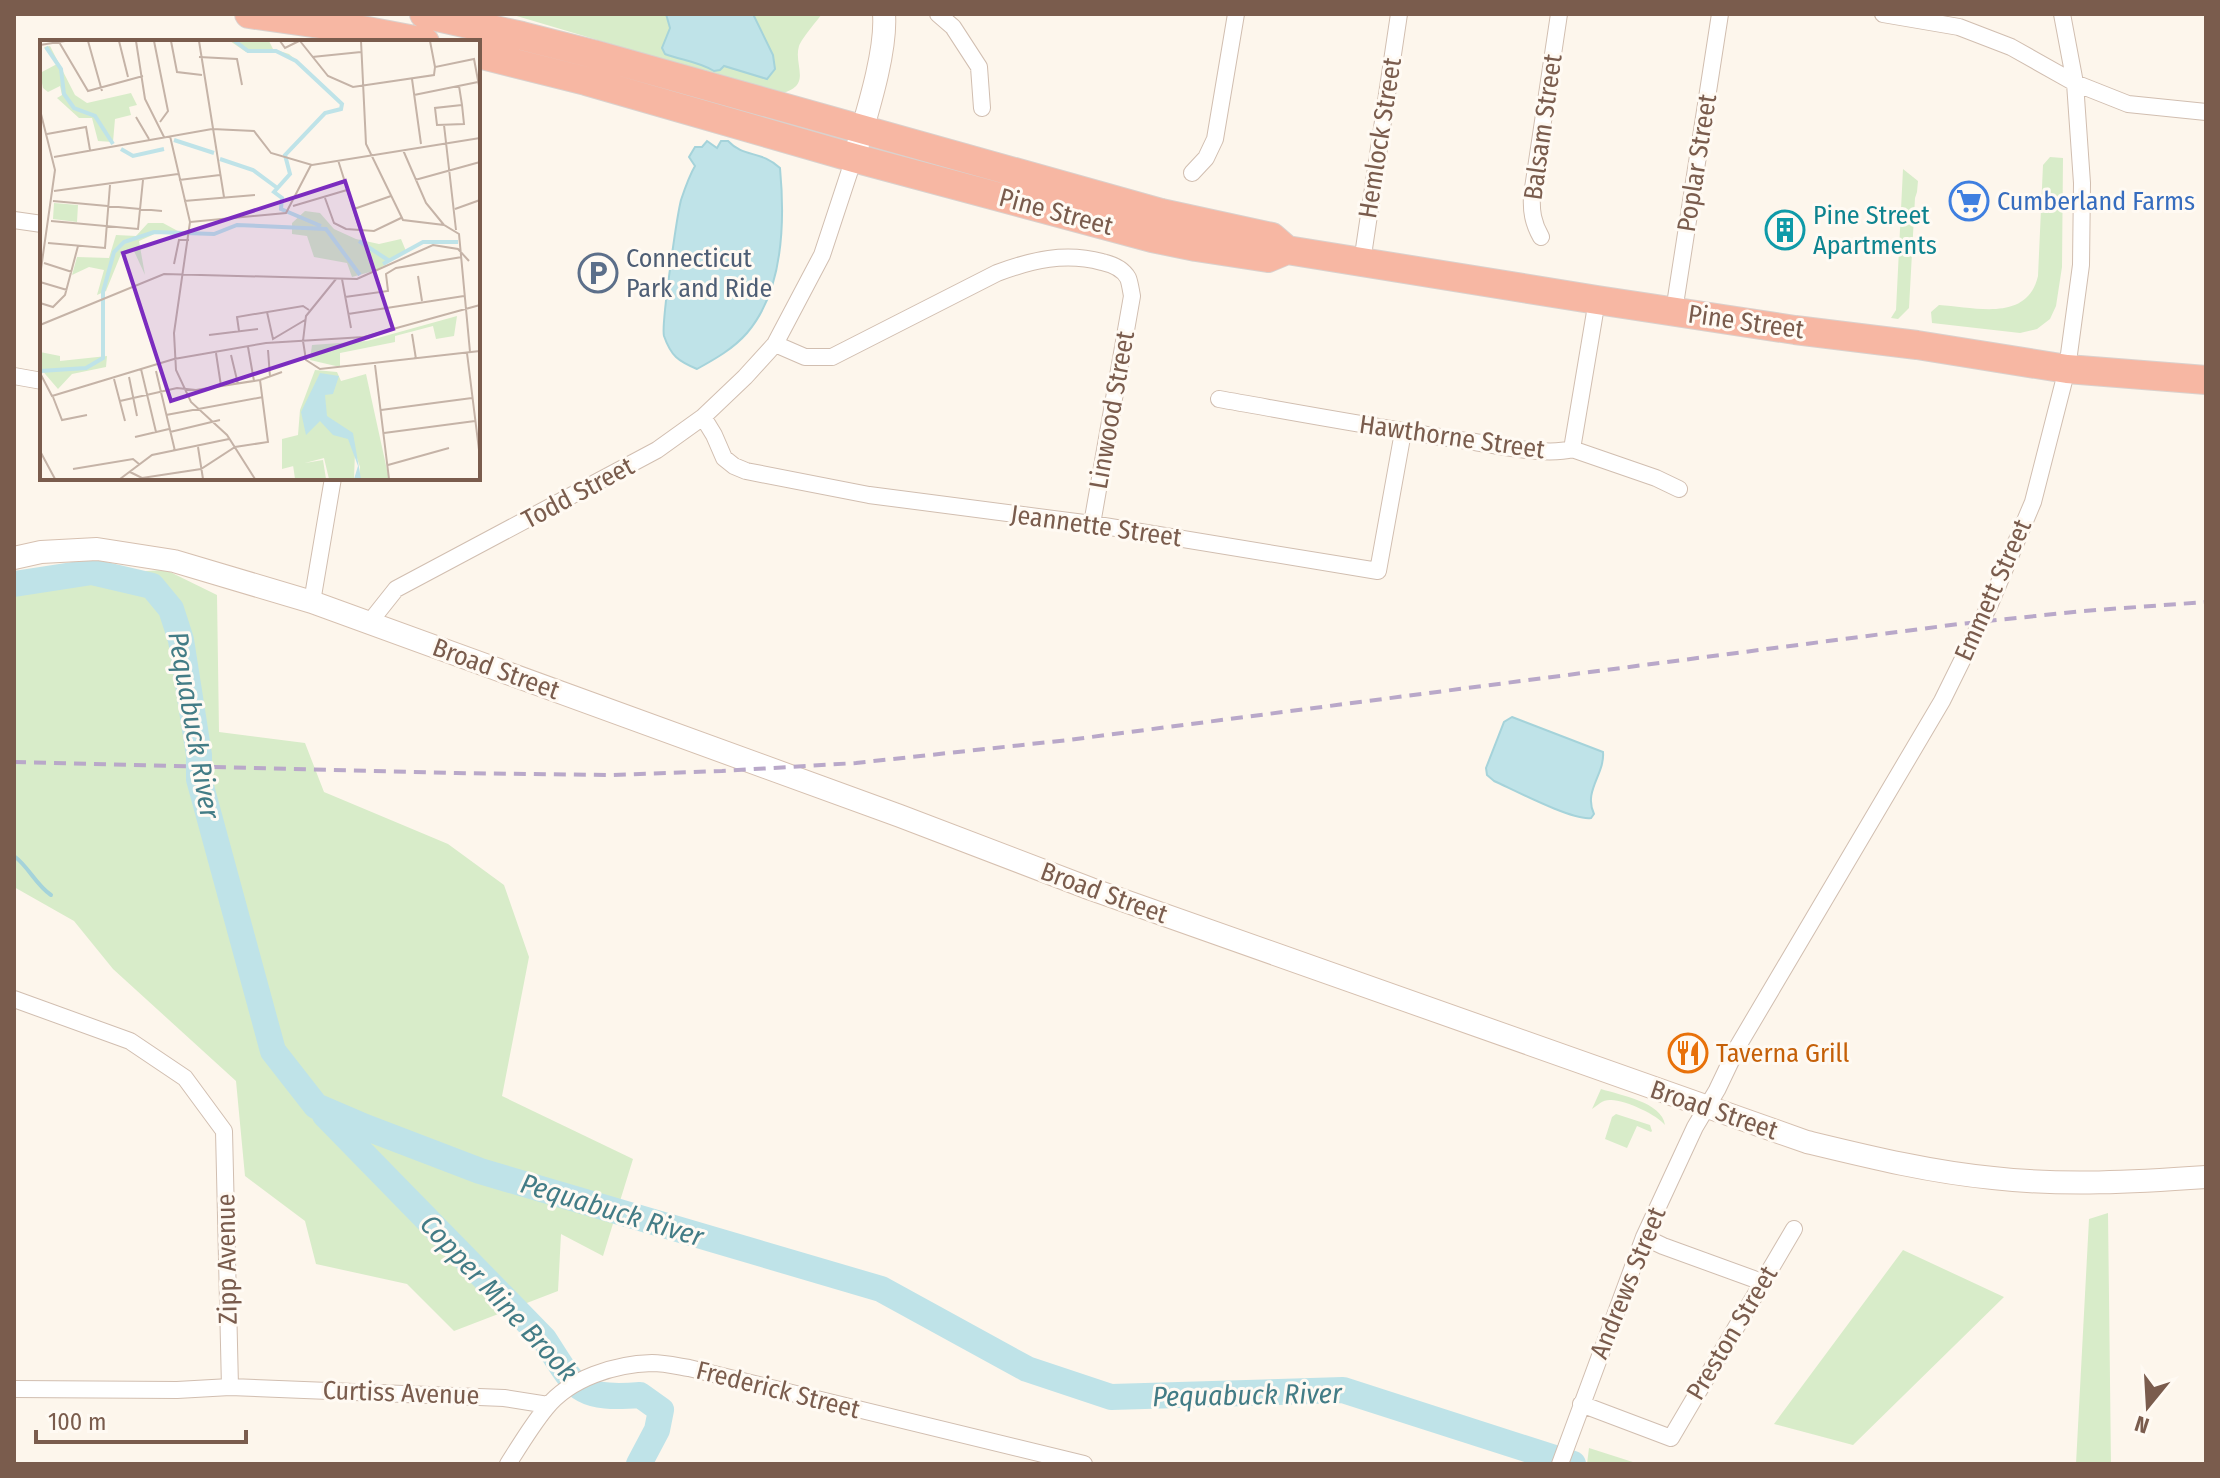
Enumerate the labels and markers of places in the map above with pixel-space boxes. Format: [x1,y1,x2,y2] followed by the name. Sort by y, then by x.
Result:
[1948,180,1990,222] supermarket icon: Cumberland Farms
[1997,186,2195,217] place label: Cumberland Farms
[1813,200,1937,261] place label: Pine Street Apartments
[1764,209,1806,251] building icon: Pine Street Apartments
[626,243,772,304] place label: Connecticut Park and Ride
[577,252,619,294] parking icon: Connecticut Park and Ride
[1667,1032,1709,1074] restaurant icon: Taverna Grill
[1716,1038,1849,1069] place label: Taverna Grill

